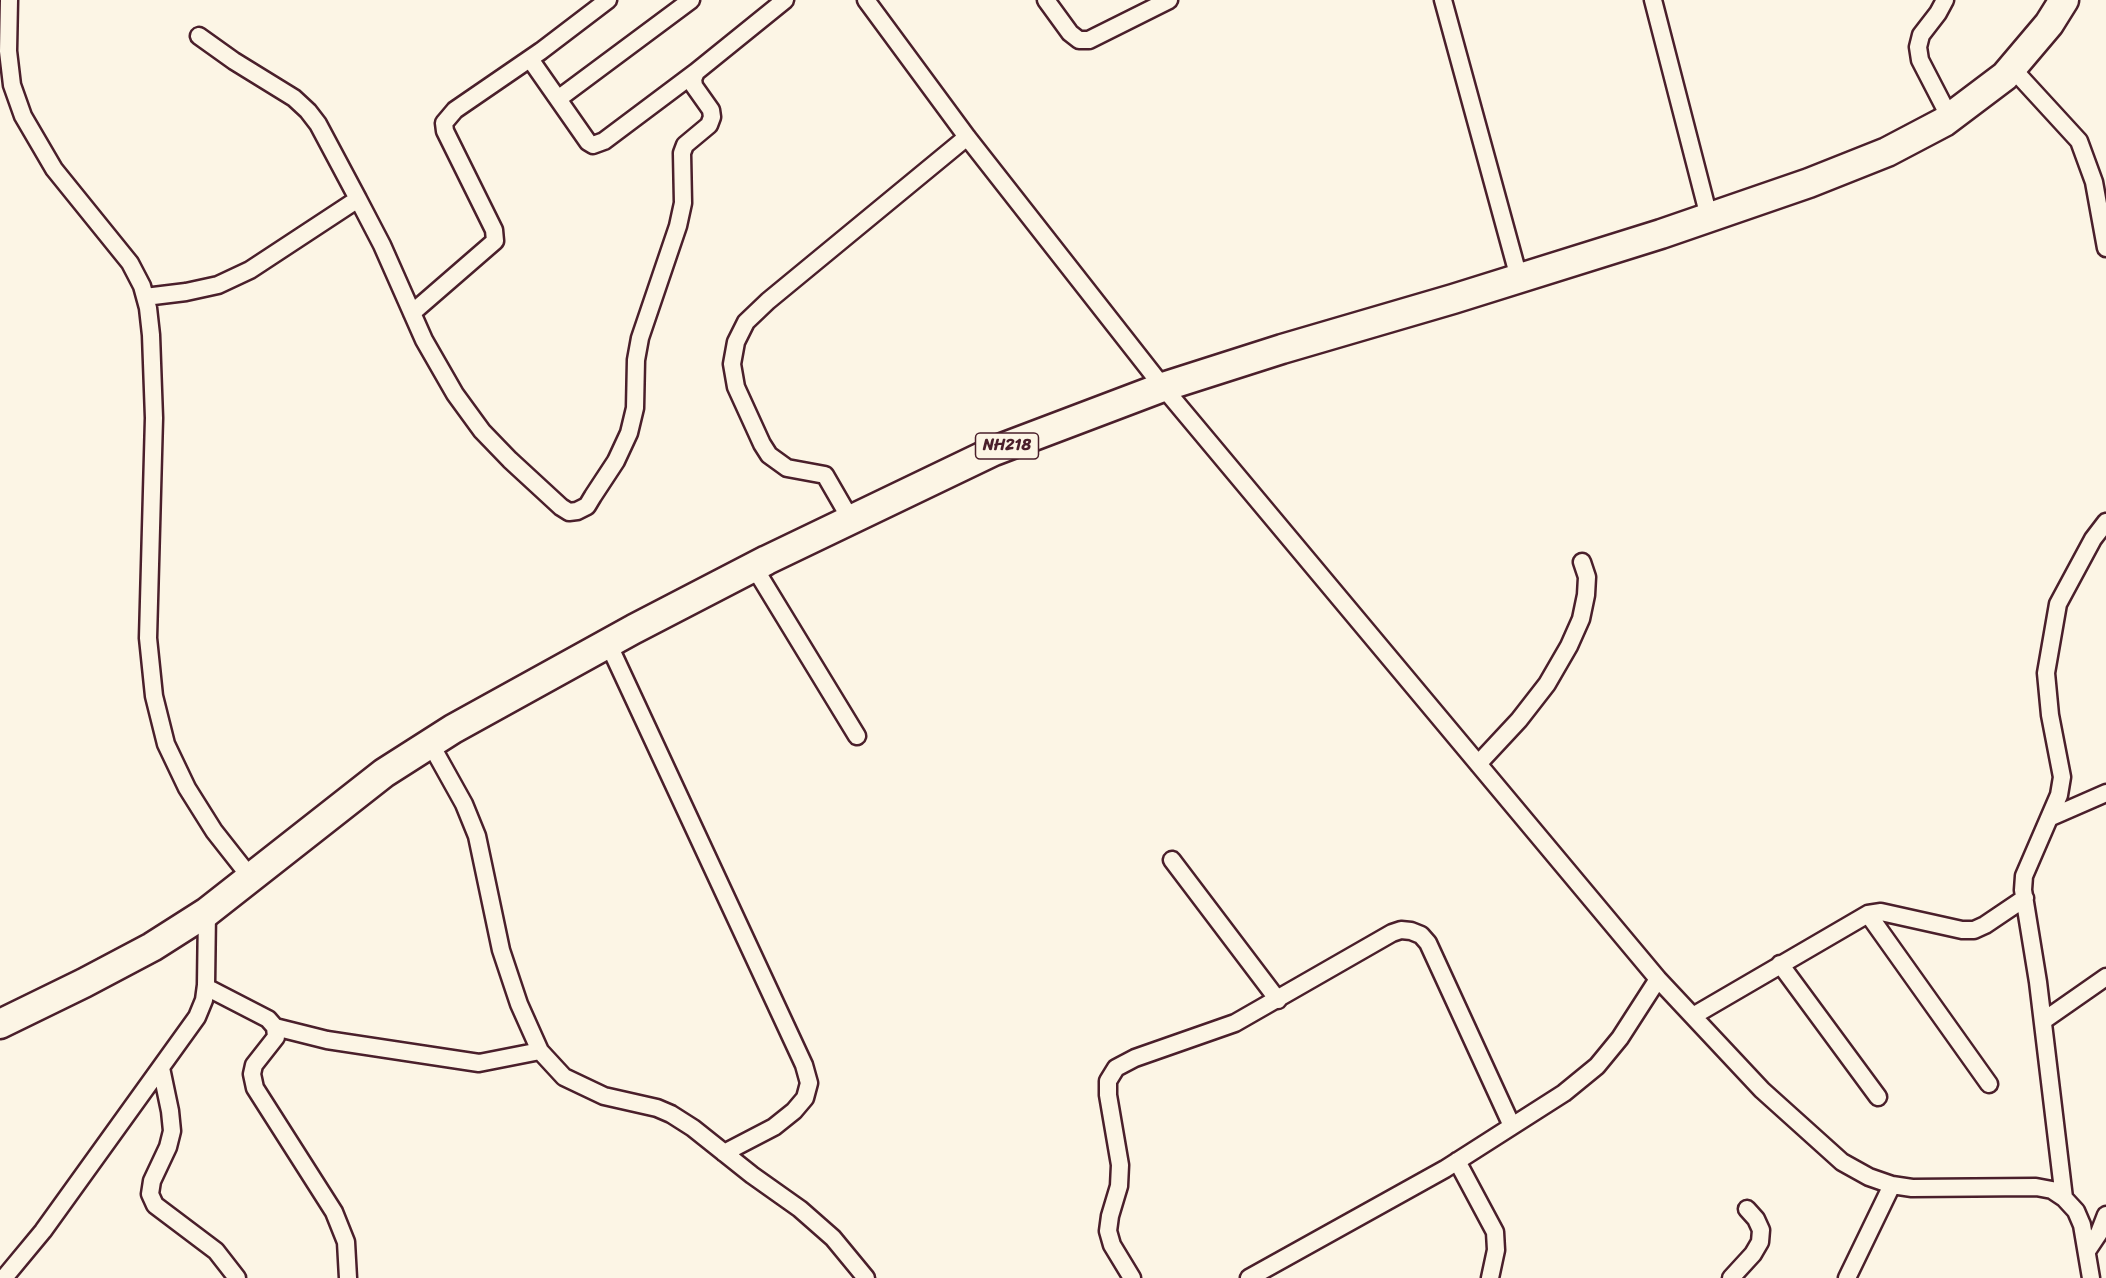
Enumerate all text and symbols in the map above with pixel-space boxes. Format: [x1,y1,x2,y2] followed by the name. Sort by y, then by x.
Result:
[976,433,1038,459] road number: NH218

